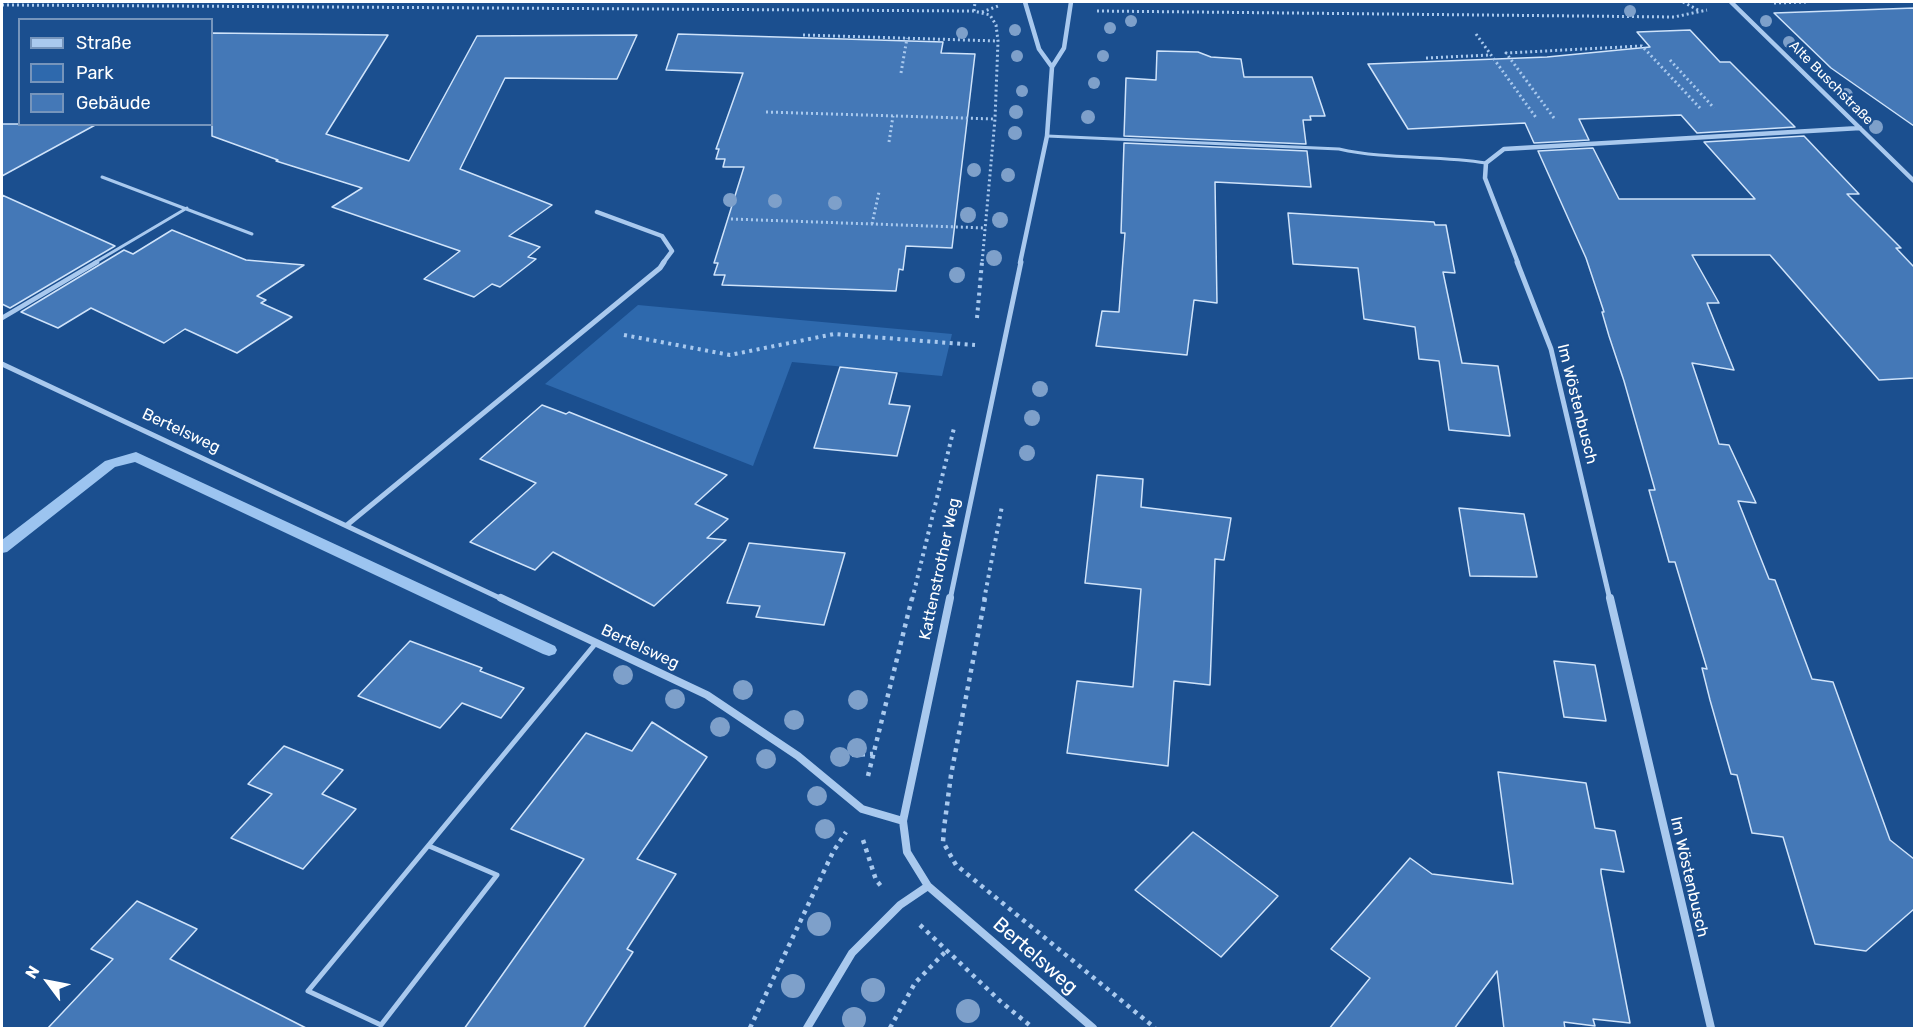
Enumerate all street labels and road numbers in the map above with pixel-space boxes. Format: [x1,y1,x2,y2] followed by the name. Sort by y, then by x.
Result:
[1785,37,1877,129] street label: Alte Buschstraße
[1553,342,1601,466] street label: Im Wöstenbusch
[139,405,223,457] street label: Bertelsweg
[916,496,964,642] street label: Kattenstrother Weg
[598,621,682,673] street label: Bertelsweg
[1666,815,1712,939] street label: Im Wöstenbusch
[988,913,1082,999] street label: Bertelsweg

